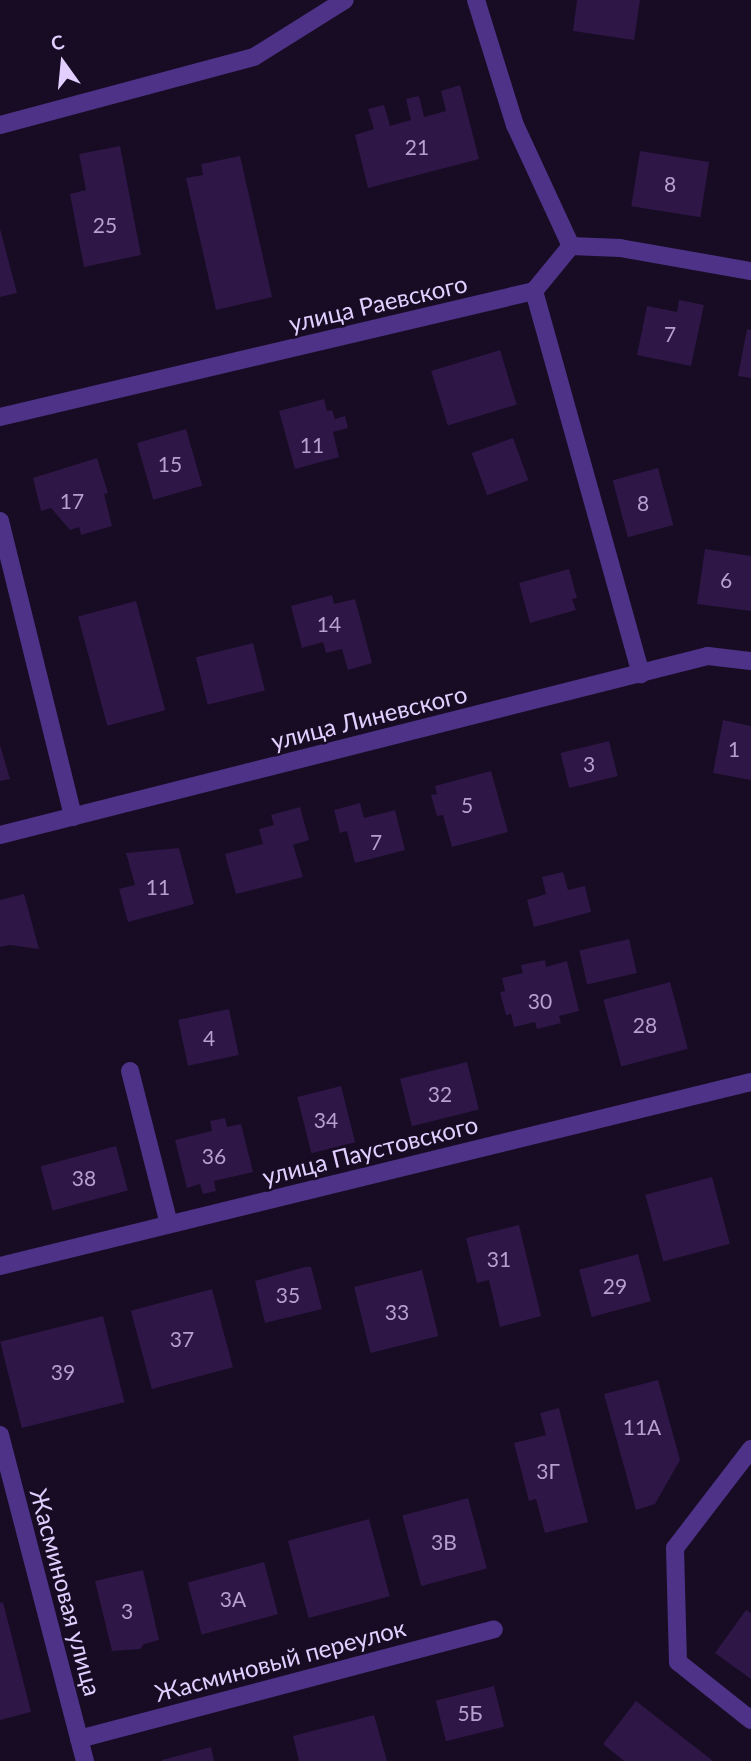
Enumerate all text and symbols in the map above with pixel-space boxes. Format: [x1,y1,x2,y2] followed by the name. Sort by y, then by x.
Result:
[28,28,98,98] north arrow
[48,29,66,55] text: С
[405,134,429,160] house number: 21
[664,171,676,197] house number: 8
[93,212,117,238] house number: 25
[286,268,470,338] street label: улица Раевского
[664,321,676,347] house number: 7
[300,432,324,458] house number: 11
[158,451,182,477] house number: 15
[60,488,84,514] house number: 17
[637,490,649,516] house number: 8
[720,567,732,593] house number: 6
[317,611,341,637] house number: 14
[268,679,470,755] street label: улица Линевского
[728,736,740,762] house number: 1
[583,751,595,777] house number: 3
[461,792,473,818] house number: 5
[370,829,382,855] house number: 7
[146,874,170,900] house number: 11
[528,988,552,1014] house number: 30
[633,1012,657,1038] house number: 28
[203,1025,215,1051] house number: 4
[428,1081,452,1107] house number: 32
[314,1107,338,1133] house number: 34
[259,1109,481,1191] street label: улица Паустовского
[202,1143,226,1169] house number: 36
[72,1165,96,1191] house number: 38
[487,1246,511,1272] house number: 31
[603,1273,627,1299] house number: 29
[276,1282,300,1308] house number: 35
[385,1299,409,1325] house number: 33
[170,1326,194,1352] house number: 37
[51,1359,75,1385] house number: 39
[623,1414,661,1440] house number: 11А
[536,1458,560,1484] house number: 3Г
[24,1485,108,1699] street label: Жасминовая улица
[431,1529,457,1555] house number: 3В
[220,1586,246,1612] house number: 3А
[121,1598,133,1624] house number: 3
[151,1613,409,1707] street label: Жасминовый переулок
[457,1700,483,1726] house number: 5Б

